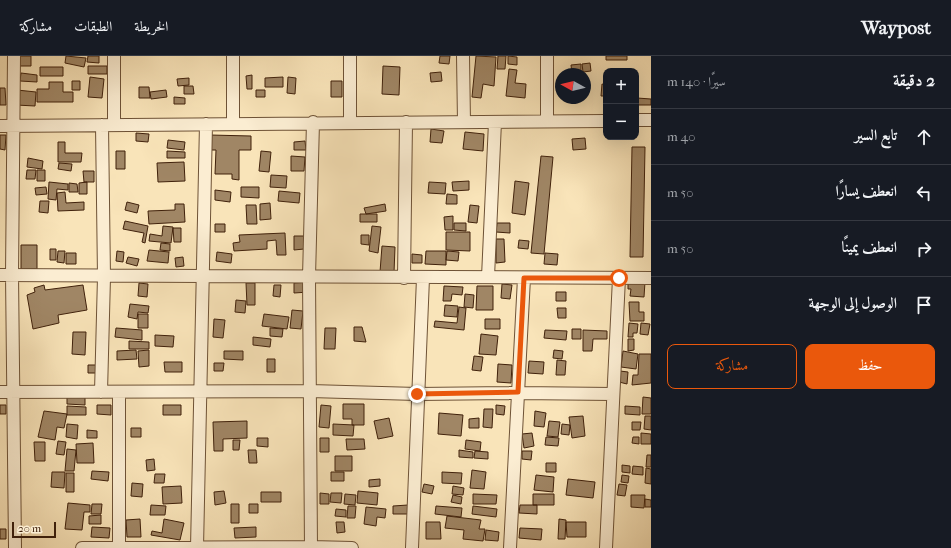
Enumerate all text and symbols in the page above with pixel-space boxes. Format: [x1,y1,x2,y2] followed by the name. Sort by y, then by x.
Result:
[861,17,931,39] text: Waypost
[20,18,52,35] text: مشاركة
[74,18,112,35] text: الطبقات
[134,18,168,35] text: الخريطة
[555,68,591,104] north arrow
[603,68,639,140] map controls
[603,68,639,104] button: +
[893,70,935,90] text: 2 دقيقة
[667,74,726,89] text: سيرًا · 140 m
[603,104,639,140] button: −
[855,126,897,144] text: تابع السير
[913,126,935,148] icon: ahead
[667,129,695,144] text: 40 m
[836,182,897,200] text: انعطف يسارًا
[913,182,935,204] icon: left
[667,185,693,200] text: 50 m
[842,238,897,256] text: انعطف يمينًا
[913,238,935,260] icon: right
[667,241,693,256] text: 50 m
[610,269,628,287] route start
[808,294,897,312] text: الوصول إلى الوجهة
[913,294,935,316] icon: arrive
[667,344,797,389] button: مشاركة
[805,344,935,389] button: حفظ
[408,385,426,403] route end
[12,520,56,539] scale bar
[18,522,41,535] text: 20 m

